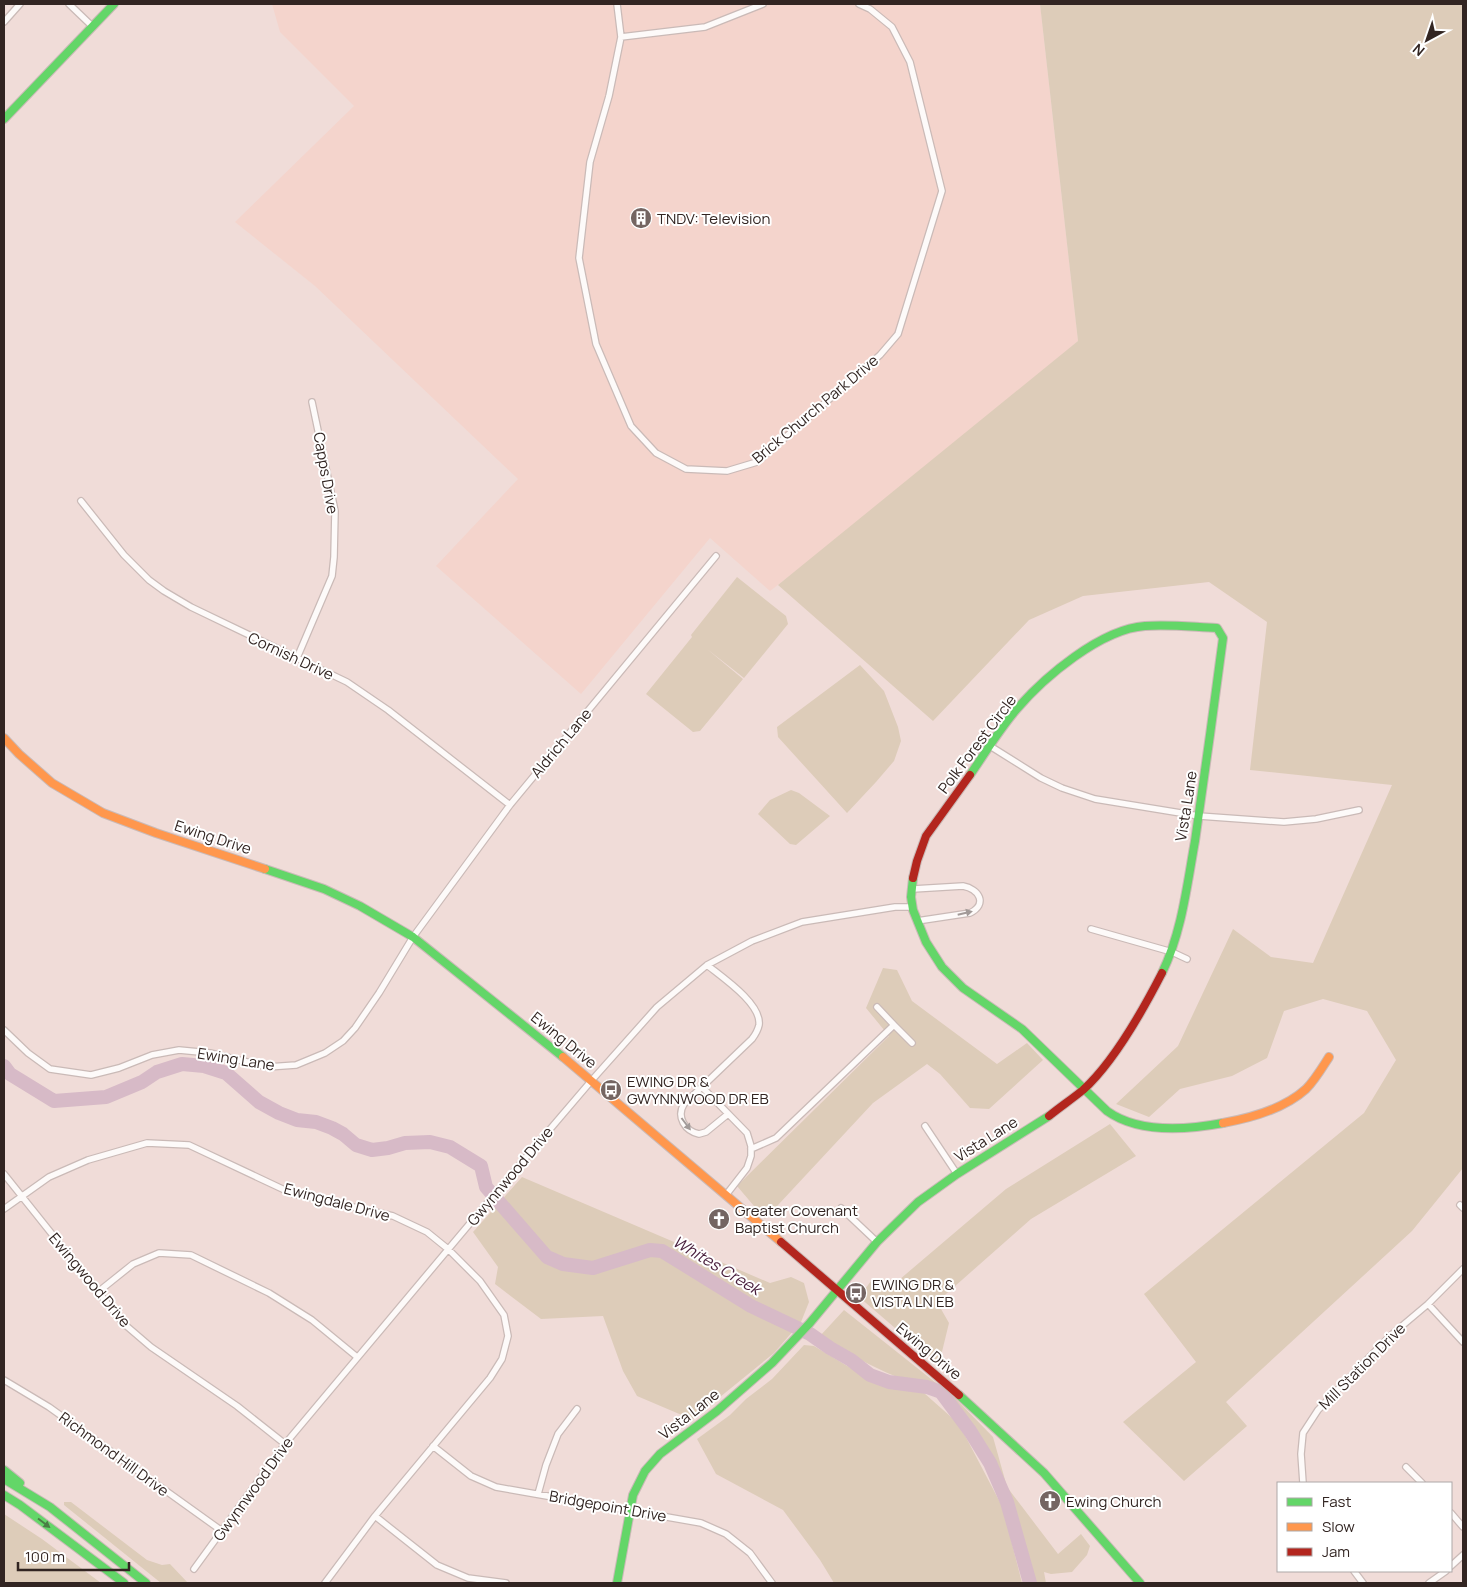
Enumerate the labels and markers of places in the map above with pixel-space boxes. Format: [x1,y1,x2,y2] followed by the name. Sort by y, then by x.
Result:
[629,206,653,230] building icon: TNDV: Television
[657,208,770,229] place label: TNDV: Television
[627,1071,769,1109] place label: EWING DR & GWYNNWOOD DR EB
[599,1078,623,1102] bus stop icon: EWING DR & GWYNNWOOD DR EB
[735,1200,858,1238] place label: Greater Covenant Baptist Church
[707,1207,731,1231] church icon: Greater Covenant Baptist Church
[872,1274,954,1312] place label: EWING DR & VISTA LN EB
[844,1281,868,1305] bus stop icon: EWING DR & VISTA LN EB
[1038,1489,1062,1513] church icon: Ewing Church
[1066,1491,1161,1512] place label: Ewing Church

